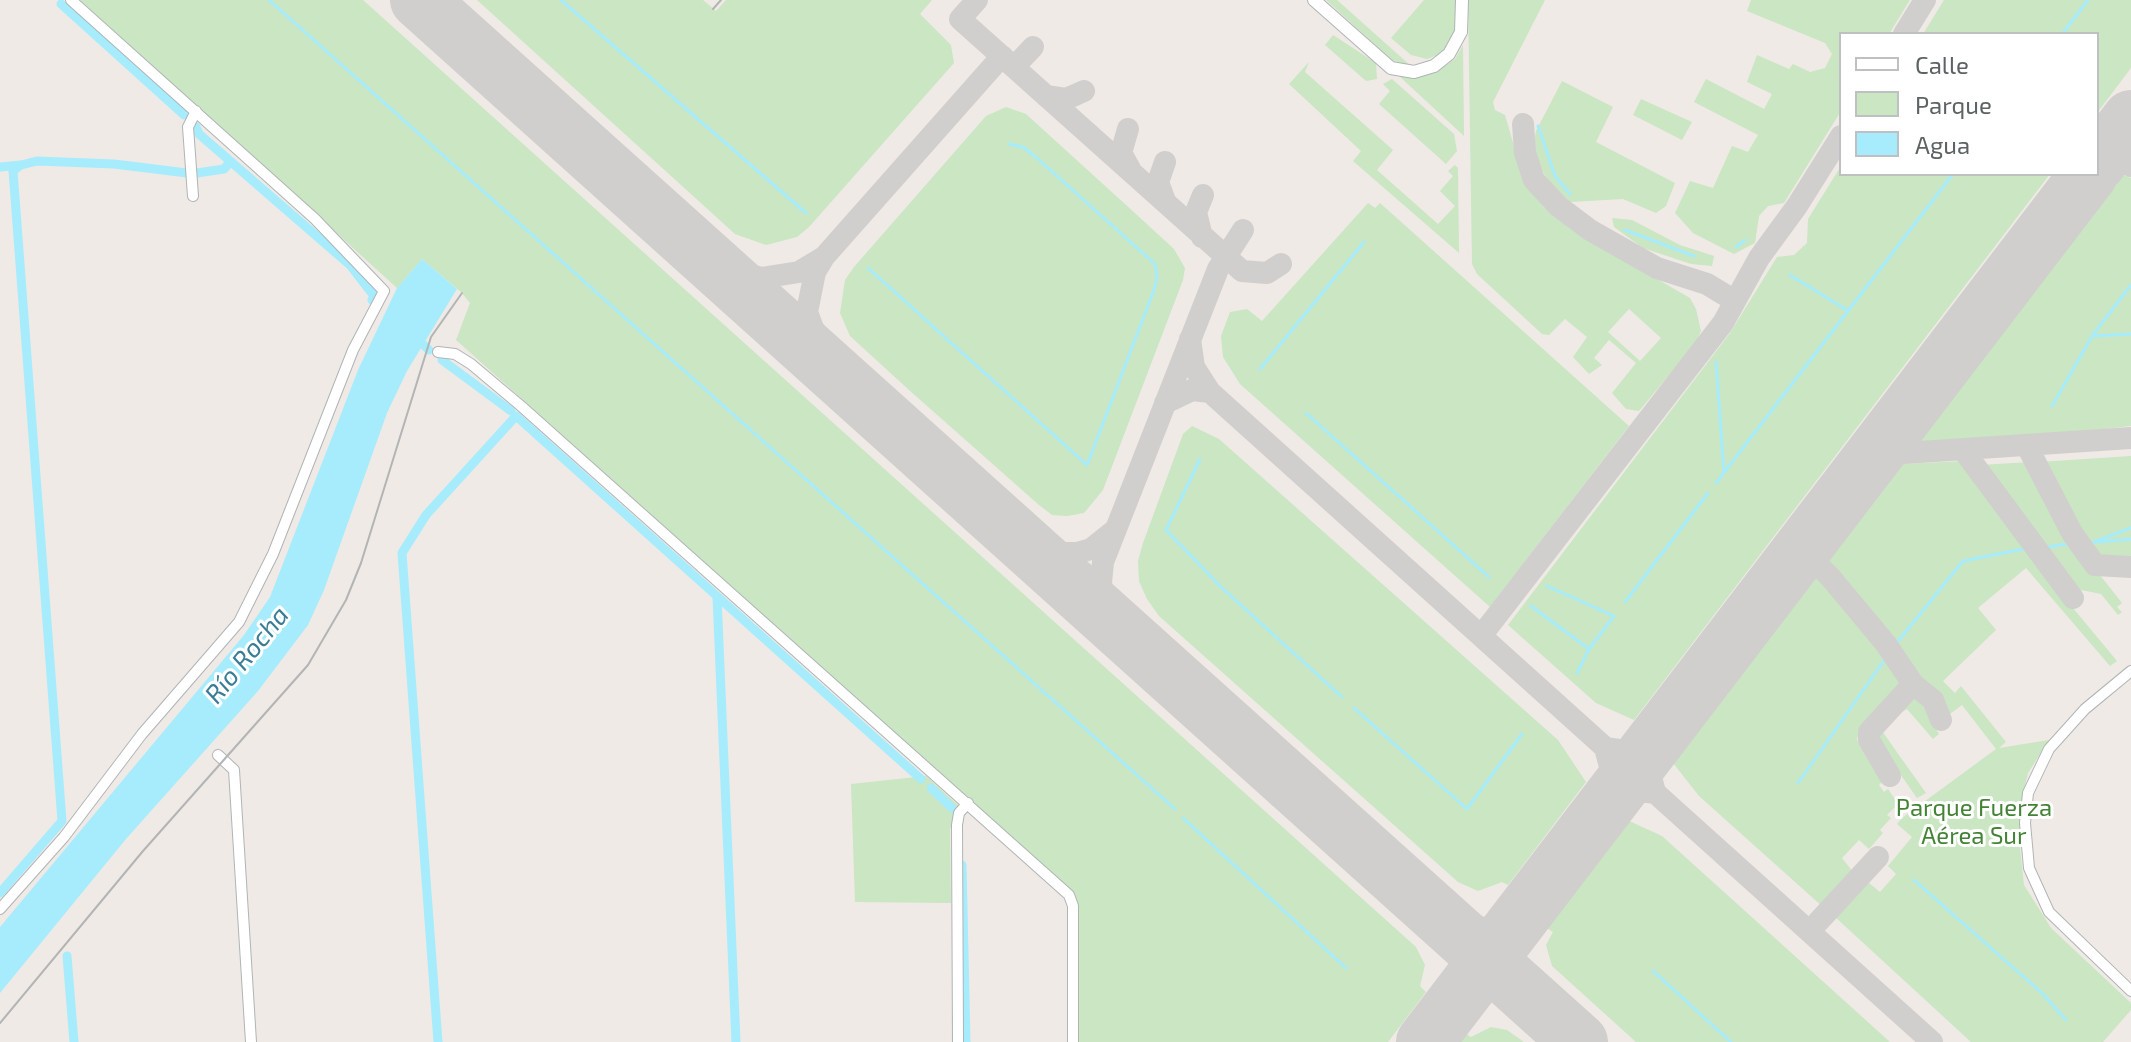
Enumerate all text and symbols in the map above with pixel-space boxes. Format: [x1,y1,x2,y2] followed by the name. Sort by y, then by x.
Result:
[1839,32,2099,176] legend
[1915,50,1969,79] text: Calle
[1915,90,1992,119] text: Parque
[1915,130,1970,159] text: Agua
[198,600,296,710] water label: Río Rocha
[1896,794,2052,850] park label: Parque Fuerza Aérea Sur

